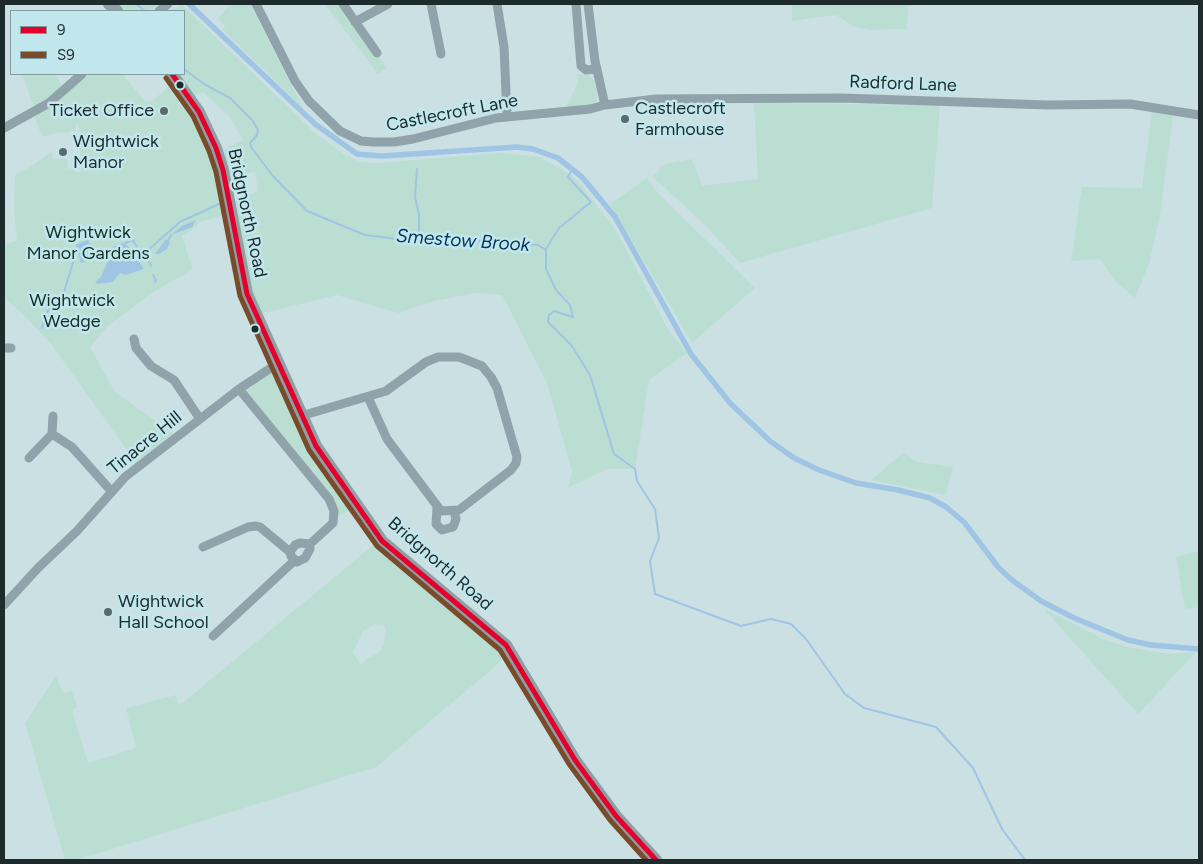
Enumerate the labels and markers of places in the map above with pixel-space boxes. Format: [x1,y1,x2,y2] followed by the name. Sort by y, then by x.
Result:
[175,80,185,90] unlabelled marker
[635,98,726,140] place label: Castlecroft Farmhouse
[50,100,154,122] place label: Ticket Office
[158,105,170,117] marker: Ticket Office
[619,113,631,125] marker: Castlecroft Farmhouse
[73,131,159,173] place label: Wightwick Manor
[57,146,69,158] marker: Wightwick Manor
[250,324,260,334] unlabelled marker
[118,591,209,634] place label: Wightwick Hall School
[102,606,114,618] marker: Wightwick Hall School

